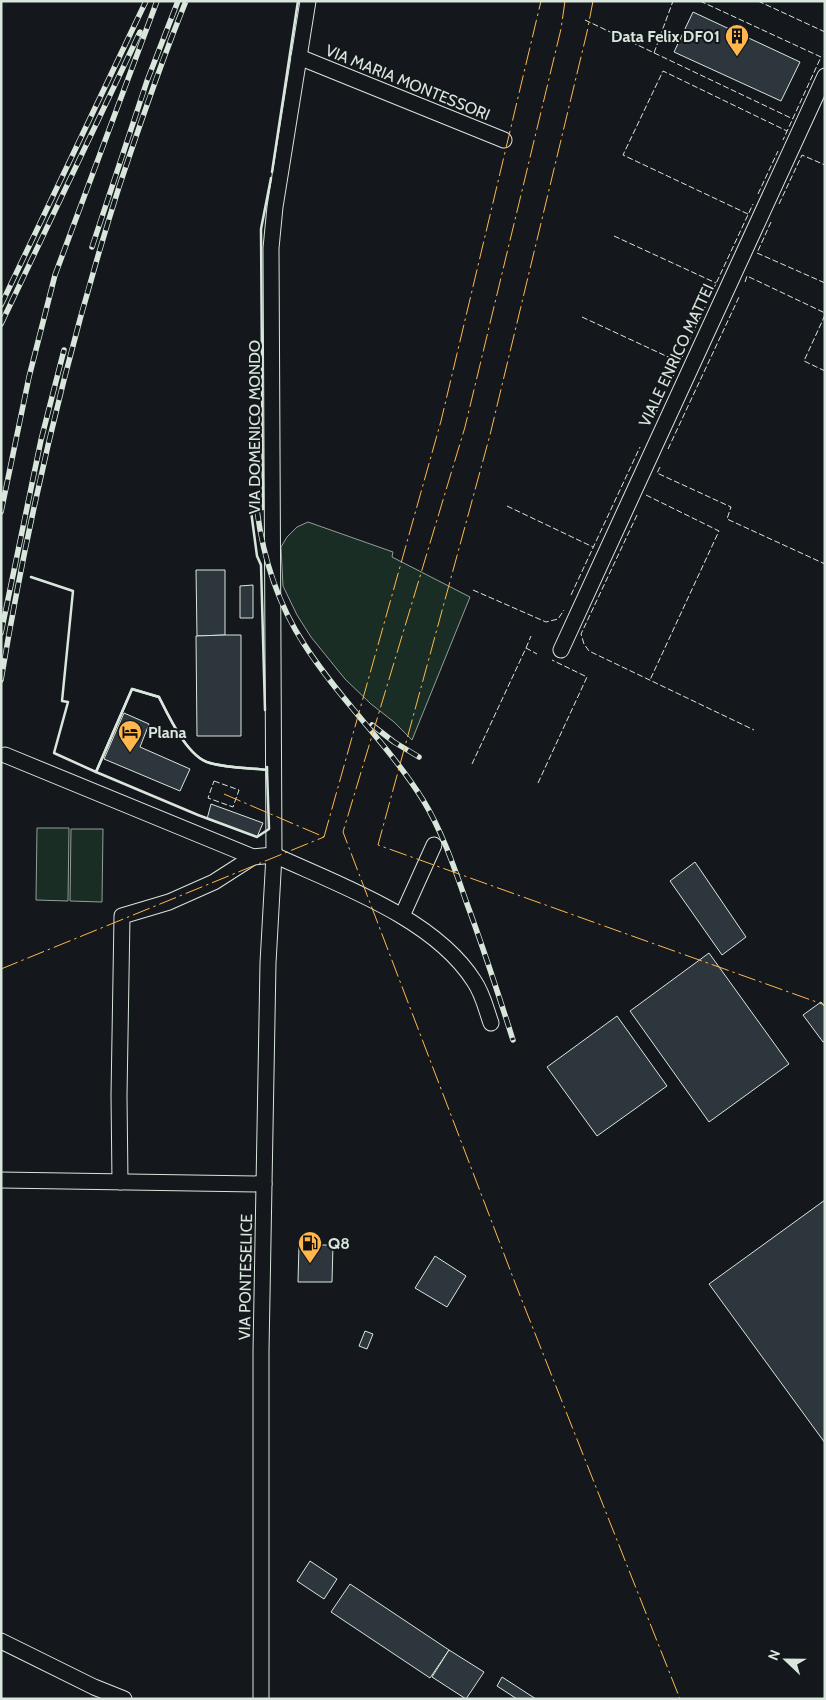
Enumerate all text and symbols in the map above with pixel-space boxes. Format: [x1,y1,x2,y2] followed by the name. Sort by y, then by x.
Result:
[724,23,750,57] building icon: Data Felix DF01
[611,27,720,46] place label: Data Felix DF01
[323,41,493,124] street label: VIA MARIA MONTESSORI
[635,281,718,430] street label: VIALE ENRICO MATTEI
[245,340,264,514] street label: VIA DOMENICO MONDO
[117,719,143,753] hotel icon: Plana
[148,723,186,742] place label: Plana
[235,1213,256,1340] street label: VIA PONTESELICE
[297,1230,323,1264] fuel station icon: Q8
[328,1234,350,1253] place label: Q8
[761,1635,811,1685] north arrow
[764,1647,784,1663] text: N

